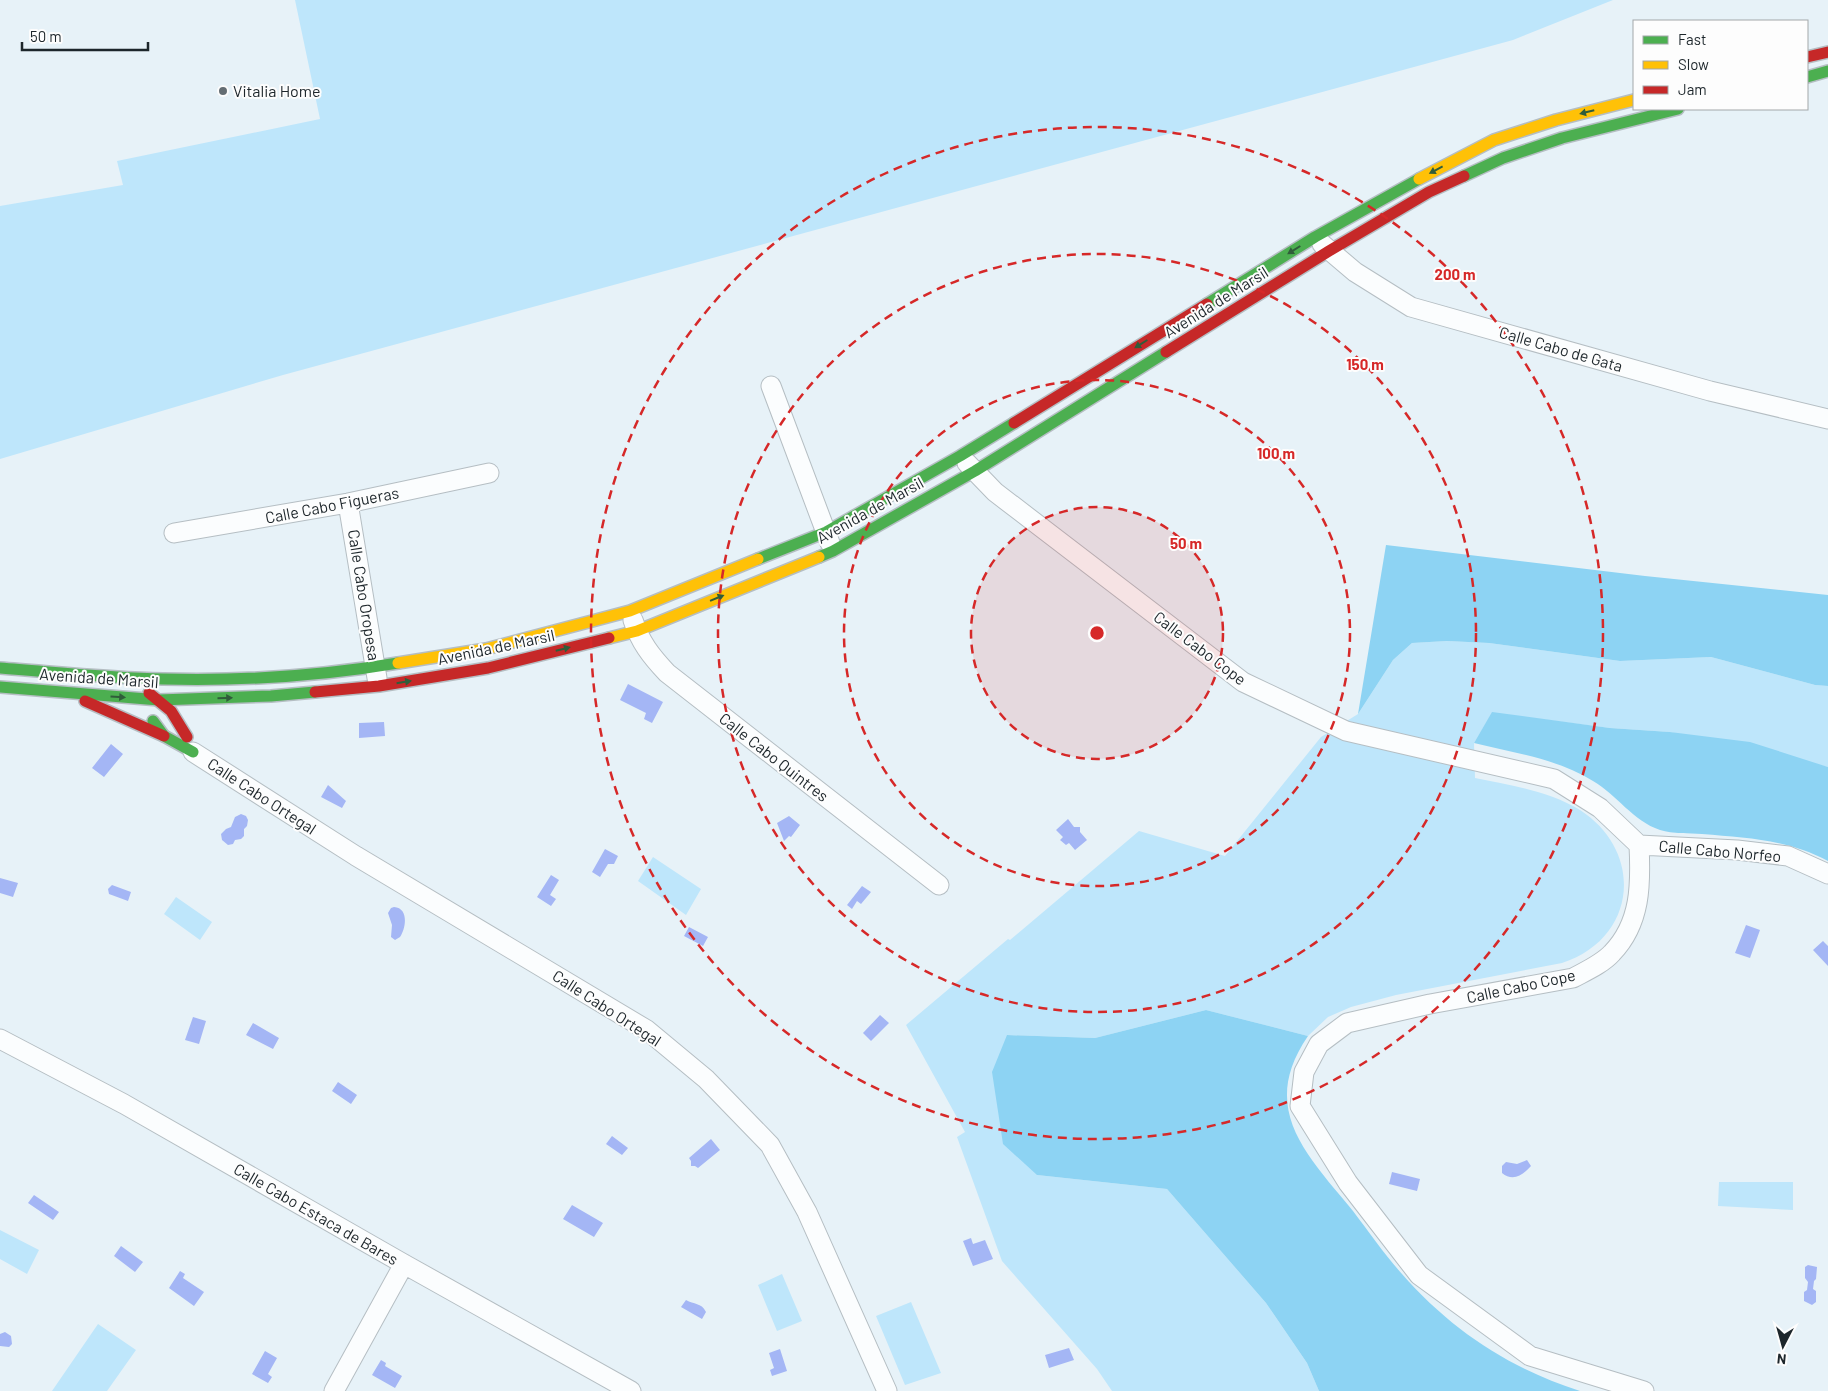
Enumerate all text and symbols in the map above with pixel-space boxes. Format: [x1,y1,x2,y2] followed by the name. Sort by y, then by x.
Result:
[22,20,149,52] scale bar
[1633,20,1808,110] legend
[30,27,62,45] text: 50 m
[1678,30,1706,48] text: Fast
[1678,55,1709,73] text: Slow
[1678,80,1707,98] text: Jam
[233,81,320,100] place label: Vitalia Home
[217,85,229,97] marker: Vitalia Home
[1579,108,1594,116] one-way arrow
[1428,166,1443,174] one-way arrow
[1288,245,1301,254] one-way arrow
[1160,262,1271,341] street label: Avenida de Marsil
[1434,265,1476,283] text: 200 m
[1497,322,1625,375] street label: Calle Cabo de Gata
[1134,339,1147,348] one-way arrow
[1346,355,1384,373] text: 150 m
[1257,444,1295,462] text: 100 m
[813,472,927,547] street label: Avenida de Marsil
[263,482,400,527] street label: Calle Cabo Figueras
[345,528,384,662] street label: Calle Cabo Oropesa
[1170,534,1202,552] text: 50 m
[710,594,724,602] one-way arrow
[1150,607,1250,689] street label: Calle Cabo Cope
[1088,624,1106,642] centre of rings
[436,625,556,668] street label: Avenida de Marsil
[556,645,571,653] one-way arrow
[39,664,159,691] street label: Avenida de Marsil
[396,678,412,686] one-way arrow
[111,693,127,701] one-way arrow
[217,693,233,701] one-way arrow
[716,708,833,805] street label: Calle Cabo Quintres
[204,753,320,838] street label: Calle Cabo Ortegal
[1658,836,1782,865] street label: Calle Cabo Norfeo
[549,965,665,1050] street label: Calle Cabo Ortegal
[1465,965,1577,1006] street label: Calle Cabo Cope
[231,1159,402,1268] street label: Calle Cabo Estaca de Bares
[1758,1321,1808,1371] north arrow
[1776,1350,1787,1368] text: N

